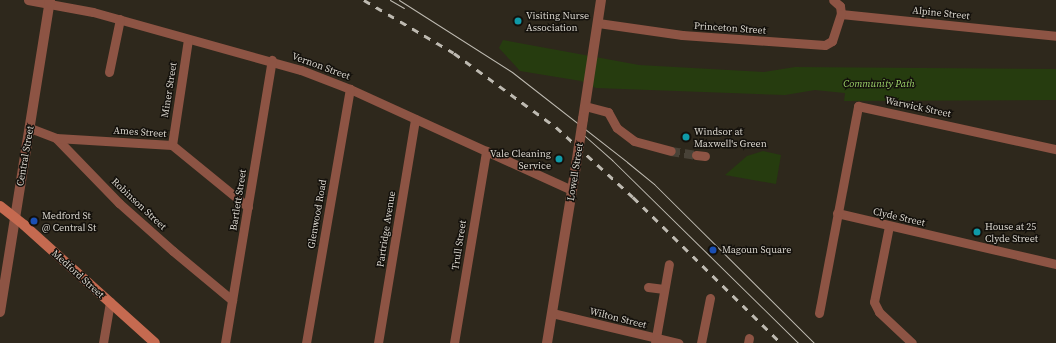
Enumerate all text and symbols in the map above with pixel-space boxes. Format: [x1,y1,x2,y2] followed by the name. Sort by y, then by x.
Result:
[912,4,970,22] street label: Alpine Street
[526,9,589,32] place label: Visiting Nurse Association
[513,16,523,26] marker: Visiting Nurse Association
[694,20,766,36] street label: Princeton Street
[290,50,352,82] street label: Vernon Street
[159,62,179,118] street label: Miner Street
[843,78,915,90] park label: Community Path
[884,94,952,120] street label: Warwick Street
[113,124,167,140] street label: Ames Street
[14,125,36,187] street label: Central Street
[694,125,767,148] place label: Windsor at Maxwell's Green
[681,132,691,142] marker: Windsor at Maxwell's Green
[565,142,585,202] street label: Lowell Street
[490,147,551,170] place label: Vale Cleaning Service
[554,154,564,164] marker: Vale Cleaning Service
[227,169,249,231] street label: Bartlett Street
[109,176,169,232] street label: Robinson Street
[305,179,329,249] street label: Glenwood Road
[374,190,398,268] street label: Partridge Avenue
[872,205,926,229] street label: Clyde Street
[42,209,96,232] place label: Medford St @ Central St
[29,216,39,226] marker: Medford St @ Central St
[449,219,469,271] street label: Trull Street
[985,220,1038,244] place label: House at 25 Clyde Street
[972,227,982,237] marker: House at 25 Clyde Street
[707,244,719,256] marker: Magoun Square
[722,244,791,256] place label: Magoun Square
[49,247,107,301] street label: Medford Street
[588,305,648,331] street label: Wilton Street

